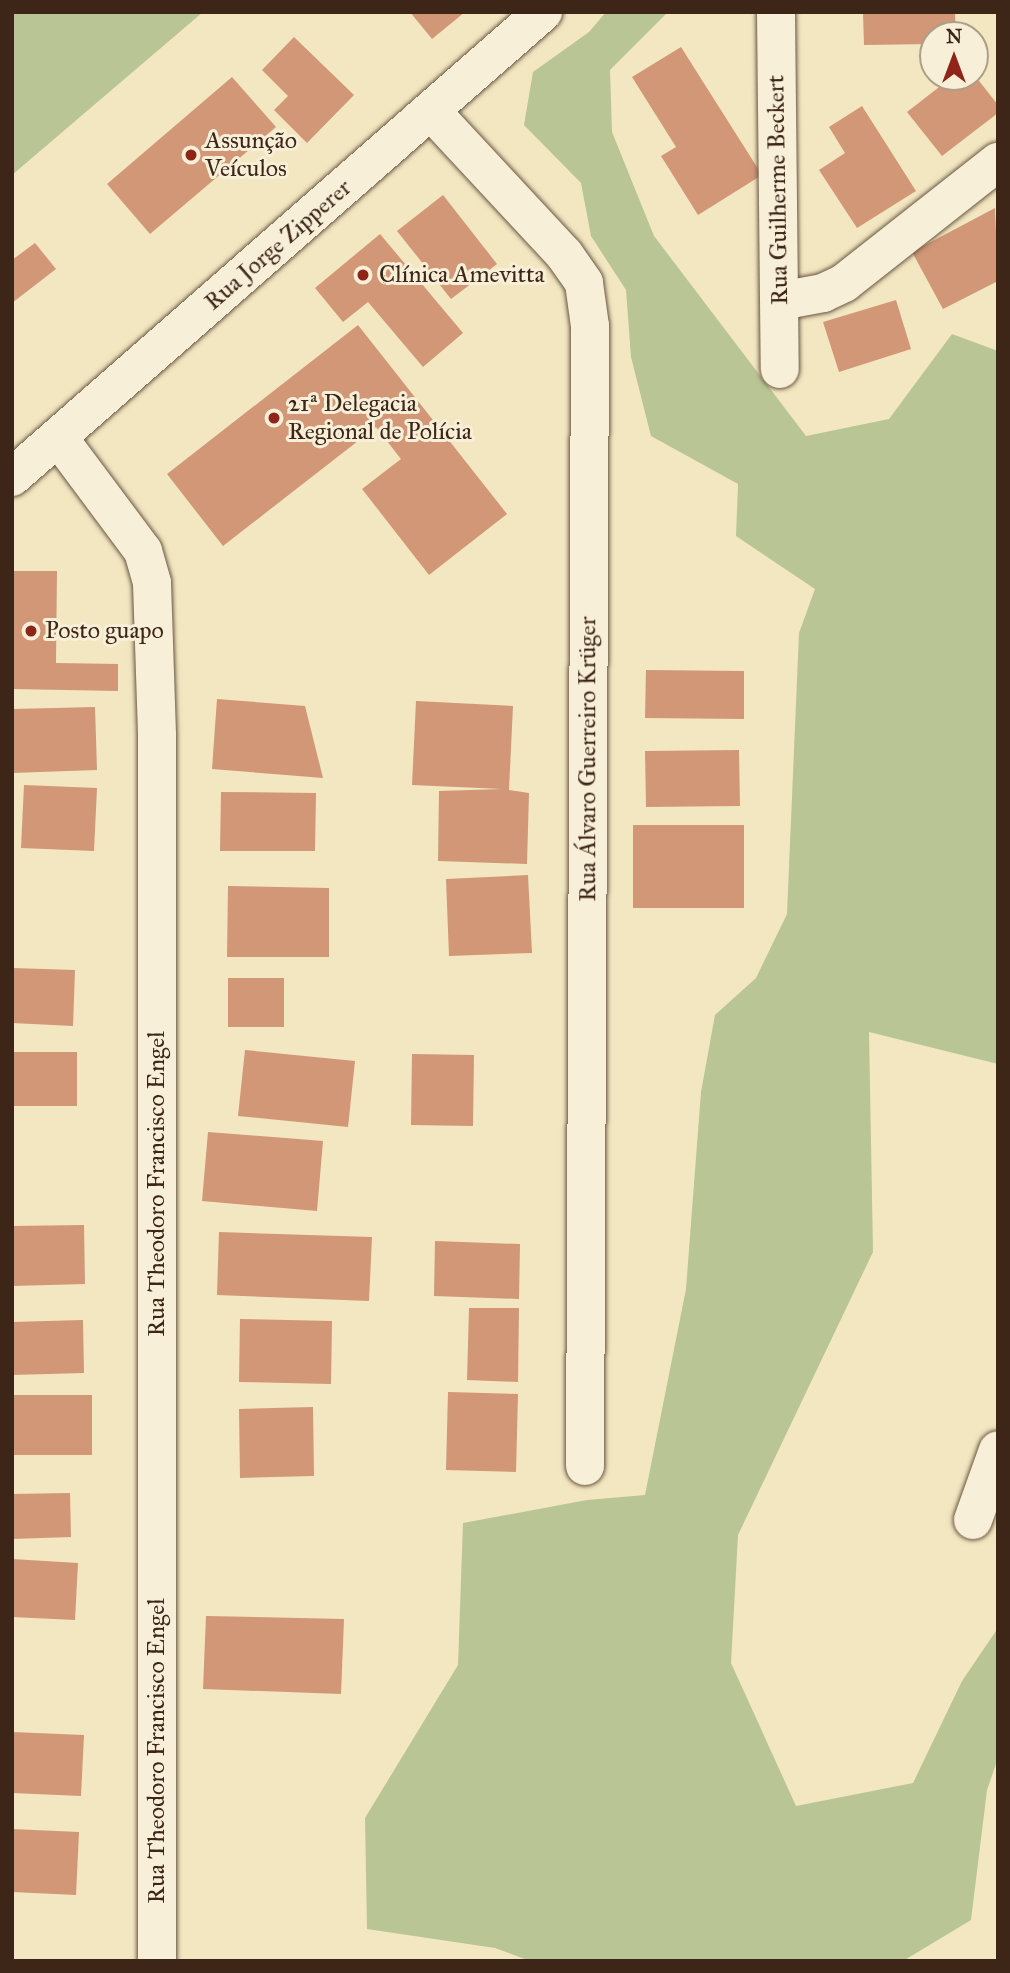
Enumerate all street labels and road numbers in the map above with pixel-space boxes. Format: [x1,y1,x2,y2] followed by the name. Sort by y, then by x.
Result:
[762,75,794,305] street label: Rua Guilherme Beckert
[199,173,357,317] street label: Rua Jorge Zipperer
[574,616,602,902] street label: Rua Álvaro Guerreiro Krüger
[143,1031,171,1337] street label: Rua Theodoro Francisco Engel
[143,1598,171,1904] street label: Rua Theodoro Francisco Engel

